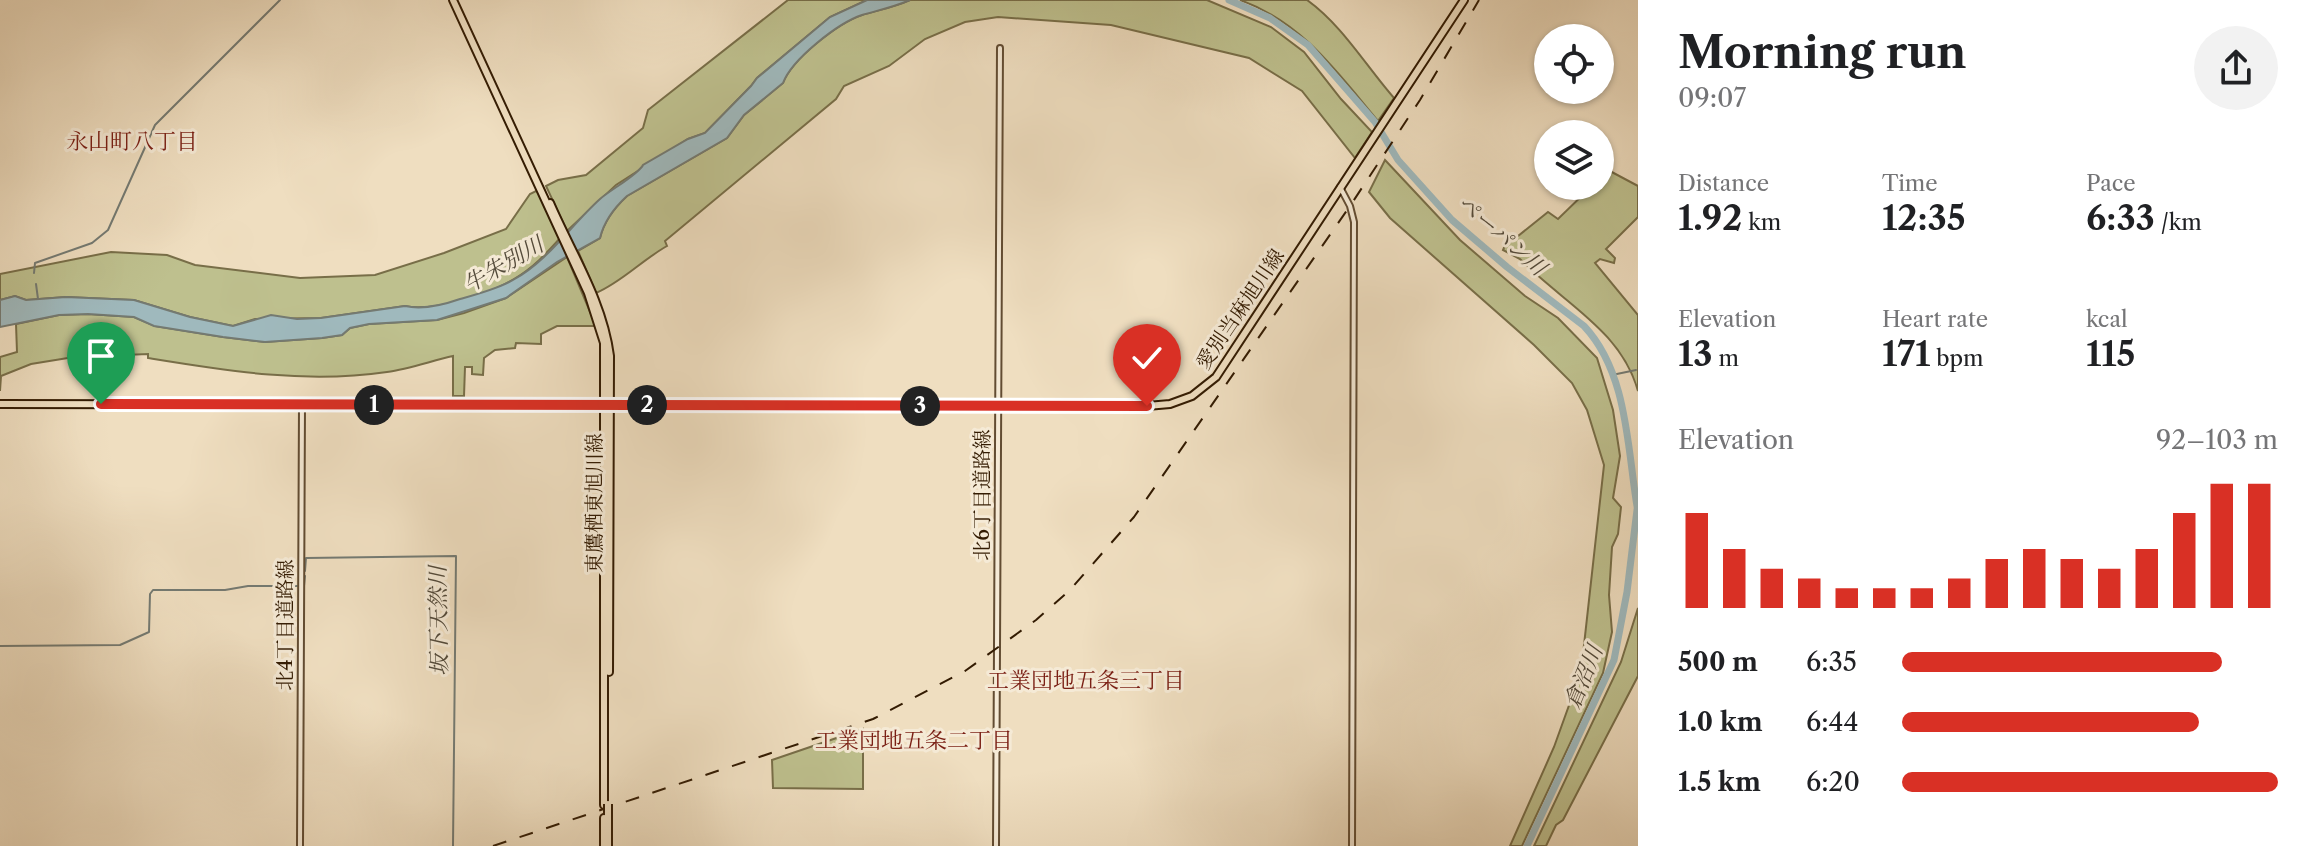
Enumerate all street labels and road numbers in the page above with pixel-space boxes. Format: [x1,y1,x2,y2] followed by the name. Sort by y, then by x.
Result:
[1191,244,1289,374] street label: 愛別当麻旭川線
[970,429,994,561] street label: 北6丁目道路線
[582,433,606,573] street label: 東鷹栖東旭川線
[273,559,297,691] street label: 北4丁目道路線

